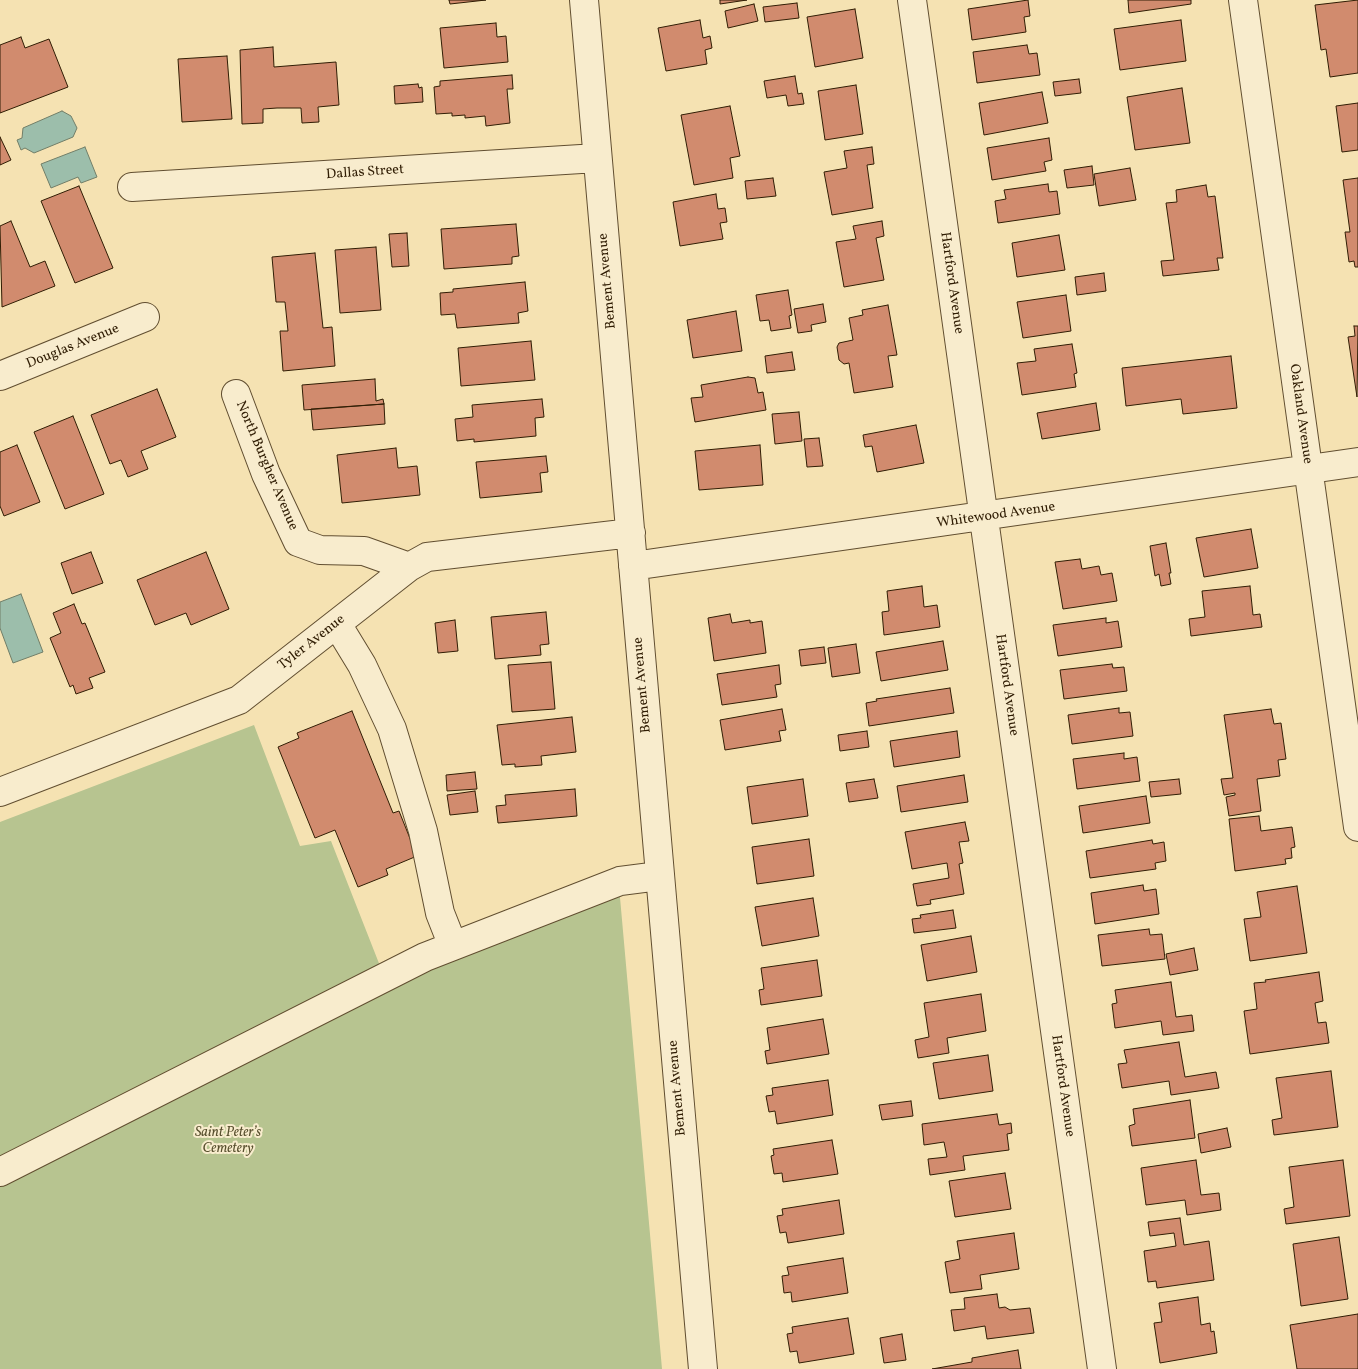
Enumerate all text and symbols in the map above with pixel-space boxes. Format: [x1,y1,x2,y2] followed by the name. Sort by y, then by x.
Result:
[325,162,405,184] street label: Dallas Street
[936,231,966,335] street label: Hartford Avenue
[595,232,621,330] street label: Bement Avenue
[24,321,122,373] street label: Douglas Avenue
[1285,363,1315,465] street label: Oakland Avenue
[231,399,301,533] street label: North Burgher Avenue
[936,499,1056,533] street label: Whitewood Avenue
[275,612,349,674] street label: Tyler Avenue
[991,633,1021,737] street label: Hartford Avenue
[630,636,656,734] street label: Bement Avenue
[1047,1034,1077,1138] street label: Hartford Avenue
[665,1039,691,1137] street label: Bement Avenue
[195,1125,261,1158] park label: Saint Peter’s Cemetery

